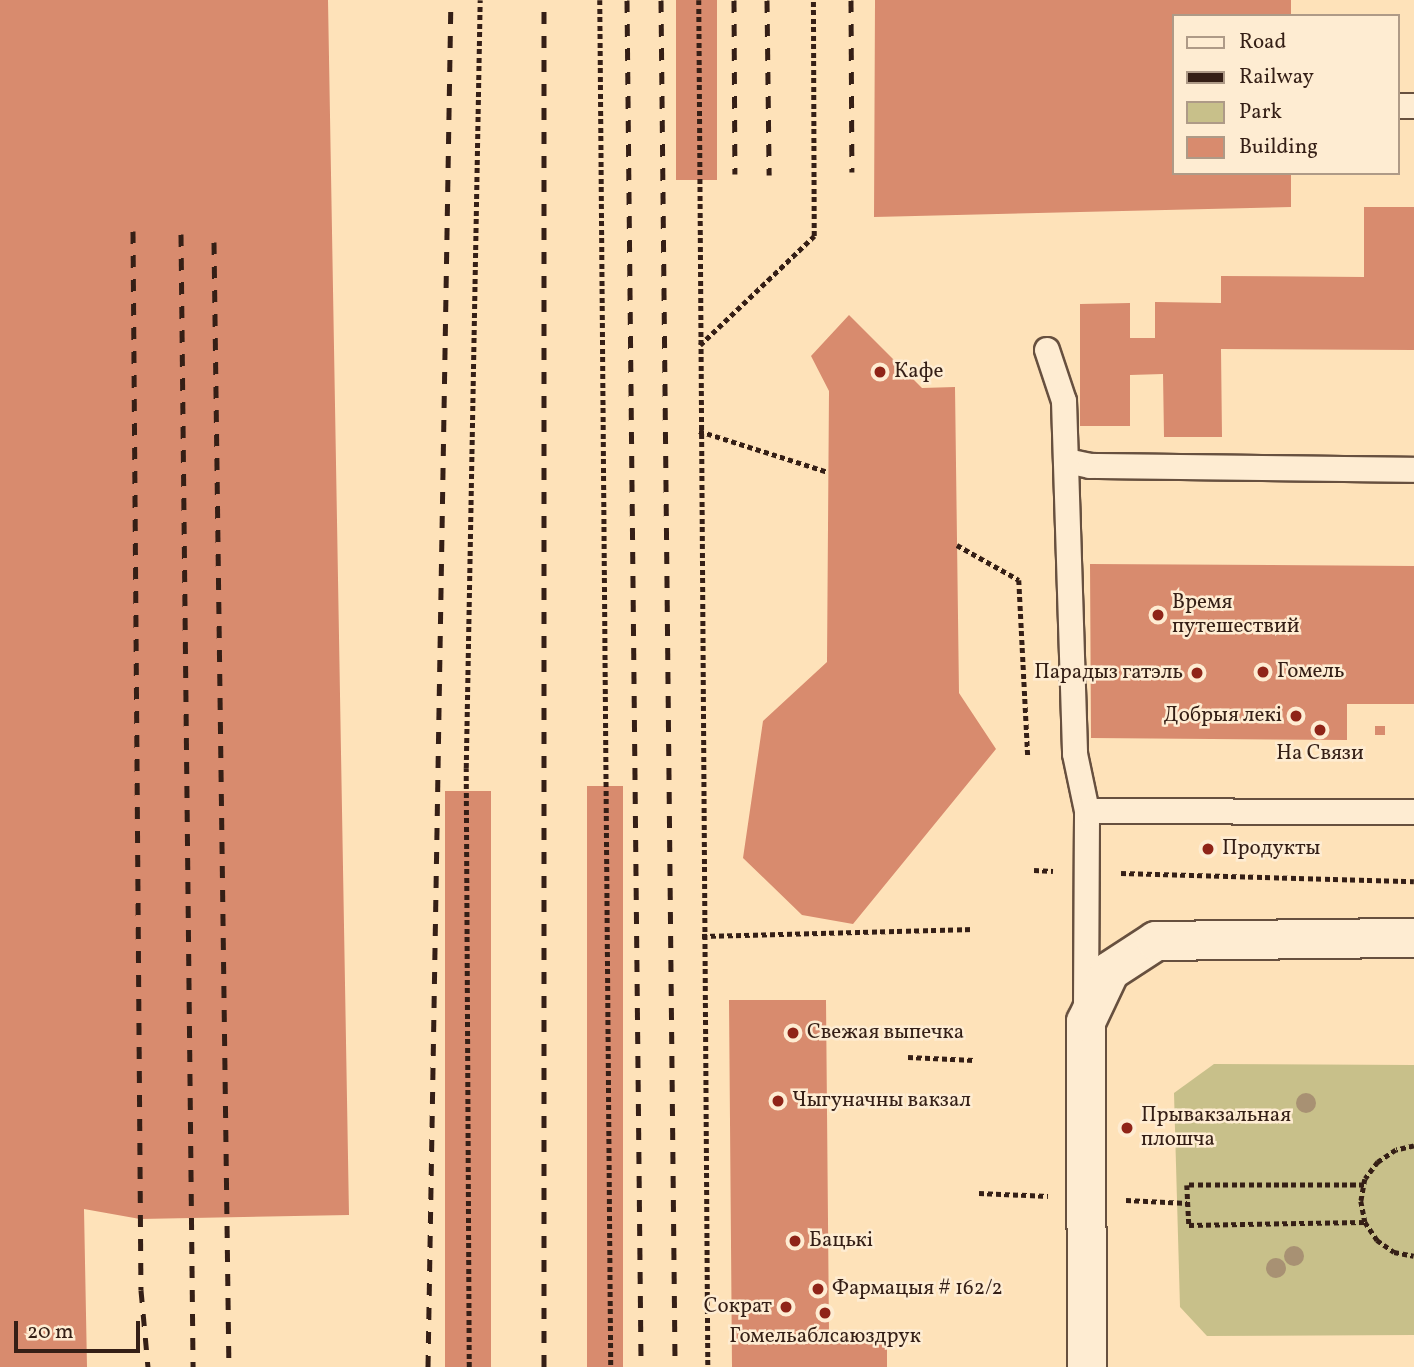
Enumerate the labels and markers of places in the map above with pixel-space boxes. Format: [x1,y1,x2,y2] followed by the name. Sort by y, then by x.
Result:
[894,359,943,385] place label: Кафе
[872,364,888,380] marker: Кафе
[1172,590,1300,640] place label: Время путешествий
[1150,607,1166,623] marker: Время путешествий
[1277,659,1345,685] place label: Гомель
[1034,660,1183,686] place label: Парадыз гатэль
[1255,664,1271,680] marker: Гомель
[1189,665,1205,681] marker: Парадыз гатэль
[1164,703,1282,729] place label: Добрыя лекі
[1288,708,1304,724] marker: Добрыя лекі
[1312,722,1328,738] marker: На Связи
[1276,741,1364,767] place label: На Связи
[1222,836,1320,862] place label: Продукты
[1200,841,1216,857] marker: Продукты
[807,1020,964,1046] place label: Свежая выпечка
[785,1025,801,1041] marker: Свежая выпечка
[792,1088,971,1114] place label: Чыгуначны вакзал
[770,1093,786,1109] marker: Чыгуначны вакзал
[1141,1103,1291,1153] place label: Прывакзальная плошча
[1119,1120,1135,1136] marker: Прывакзальная плошча
[809,1228,873,1254] place label: Бацькі
[787,1233,803,1249] marker: Бацькі
[832,1276,1003,1302] place label: Фармацыя # 162/2
[810,1281,826,1297] marker: Фармацыя # 162/2
[704,1294,772,1320] place label: Сократ
[778,1299,794,1315] marker: Сократ
[817,1305,833,1321] marker: Гомельаблсаюздрук
[729,1324,921,1350] place label: Гомельаблсаюздрук

